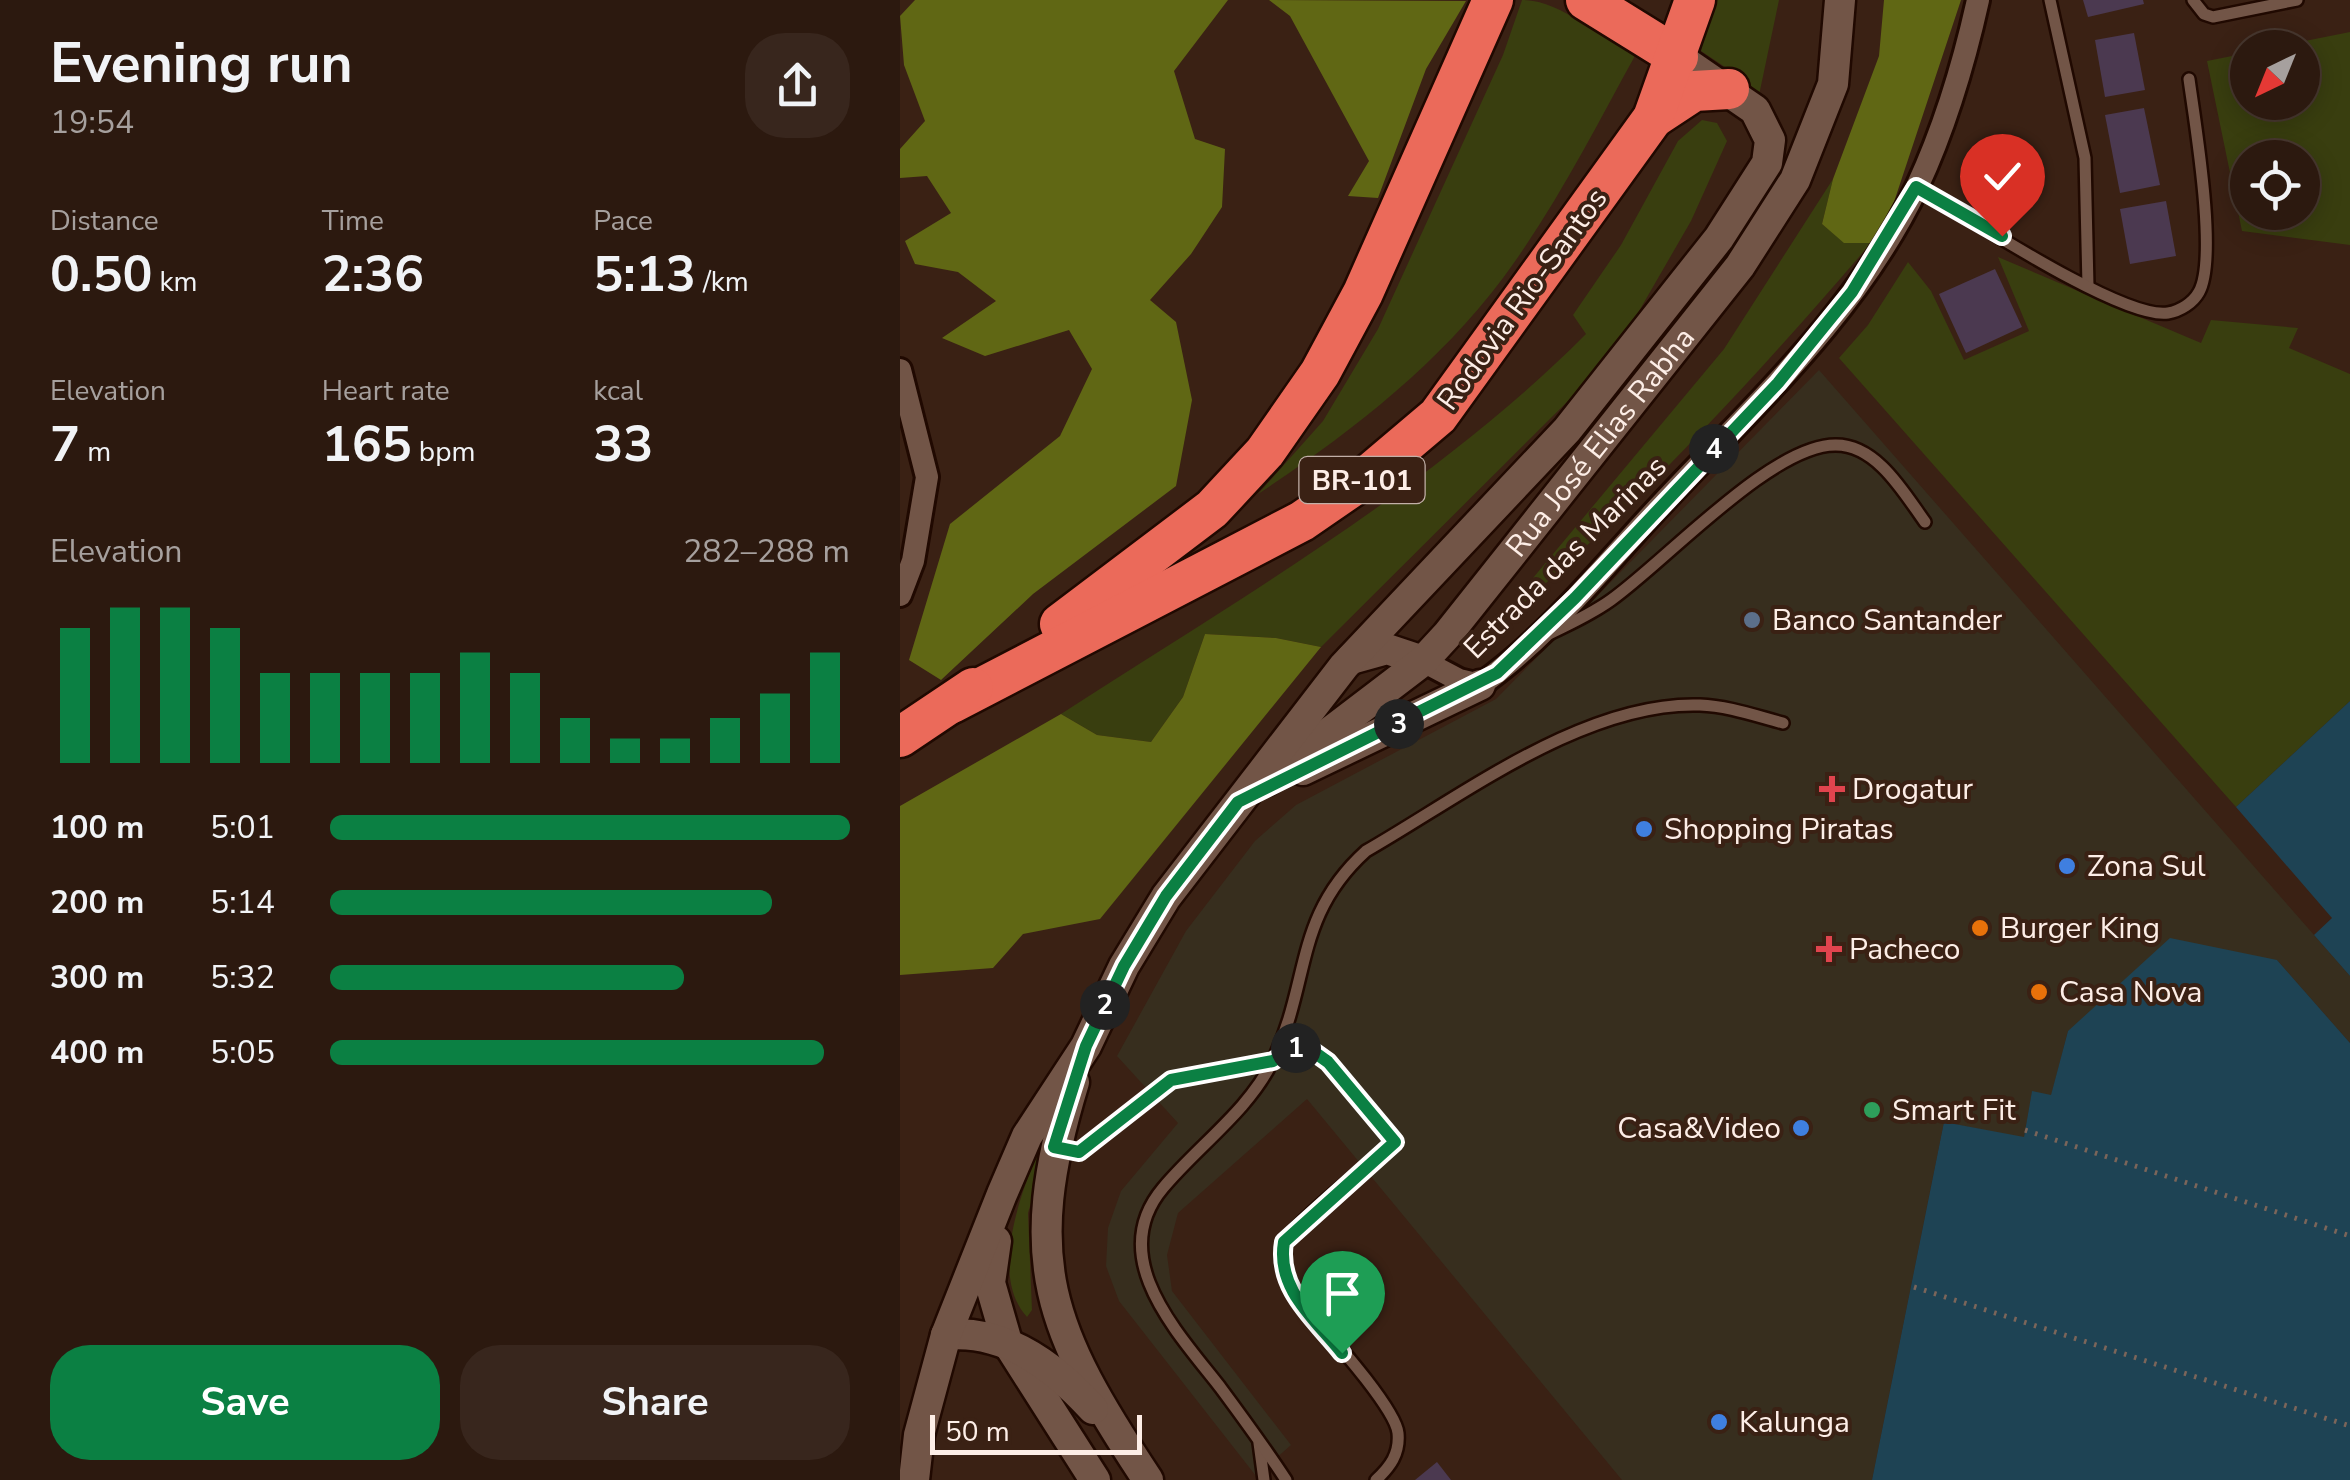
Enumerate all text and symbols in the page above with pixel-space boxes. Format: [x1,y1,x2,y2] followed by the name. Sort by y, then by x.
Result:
[50,26,353,101] text: Evening run
[2230,30,2320,120] north arrow
[2230,30,2320,230] map controls
[745,33,850,138] button: share
[50,101,134,144] text: 19:54
[1960,134,2045,237] pin
[2230,140,2320,230] button: locate
[1975,149,2030,204] icon: check
[1428,180,1617,419] street label: Rodovia Rio-Santos
[50,202,159,240] text: Distance
[322,202,384,240] text: Time
[593,202,653,240] text: Pace
[50,240,152,309] text: 0.50
[322,240,424,309] text: 2:36
[593,240,696,309] text: 5:13
[152,263,198,301] text: km
[696,263,749,301] text: /km
[1497,319,1705,566] street label: Rua José Elias Rabha
[50,372,166,410] text: Elevation
[322,372,450,410] text: Heart rate
[593,372,643,410] text: kcal
[50,410,80,479] text: 7
[322,410,412,479] text: 165
[593,410,653,479] text: 33
[1689,424,1739,474] pin: 4
[1706,430,1722,468] text: 4
[80,433,111,471] text: m
[412,433,475,471] text: bpm
[1455,447,1676,668] street label: Estrada das Marinas
[1300,457,1424,503] road number: BR-101
[50,530,183,573] text: Elevation
[683,530,850,573] text: 282–288 m
[1772,600,2002,641] place label: Banco Santander
[1741,609,1763,631] marker: Banco Santander
[1374,699,1424,749] pin: 3
[1391,705,1407,743] text: 3
[1852,769,1973,810] place label: Drogatur
[1821,778,1843,800] marker: Drogatur
[50,806,144,849] text: 100 m
[210,806,275,849] text: 5:01
[1664,809,1894,850] place label: Shopping Piratas
[1633,818,1655,840] marker: Shopping Piratas
[2087,846,2206,887] place label: Zona Sul
[2056,855,2078,877] marker: Zona Sul
[50,881,144,924] text: 200 m
[210,881,275,924] text: 5:14
[2000,908,2160,949] place label: Burger King
[1969,917,1991,939] marker: Burger King
[1849,929,1960,970] place label: Pacheco
[1818,938,1840,960] marker: Pacheco
[50,956,144,999] text: 300 m
[210,956,275,999] text: 5:32
[2059,972,2202,1013] place label: Casa Nova
[1080,980,1130,1030] pin: 2
[2028,981,2050,1003] marker: Casa Nova
[1097,986,1113,1024] text: 2
[1271,1023,1321,1073] pin: 1
[1288,1029,1304,1067] text: 1
[50,1031,144,1074] text: 400 m
[210,1031,275,1074] text: 5:05
[1892,1090,2016,1131] place label: Smart Fit
[1861,1099,1883,1121] marker: Smart Fit
[1617,1108,1781,1149] place label: Casa&Video
[1790,1117,1812,1139] marker: Casa&Video
[1300,1251,1385,1354] pin
[1315,1266,1370,1321] icon: arrive
[50,1345,440,1460] button: Save
[460,1345,850,1460] button: Share
[1739,1402,1850,1443] place label: Kalunga
[930,1410,1142,1454] scale bar
[1708,1411,1730,1433] marker: Kalunga
[945,1413,1010,1451] text: 50 m

